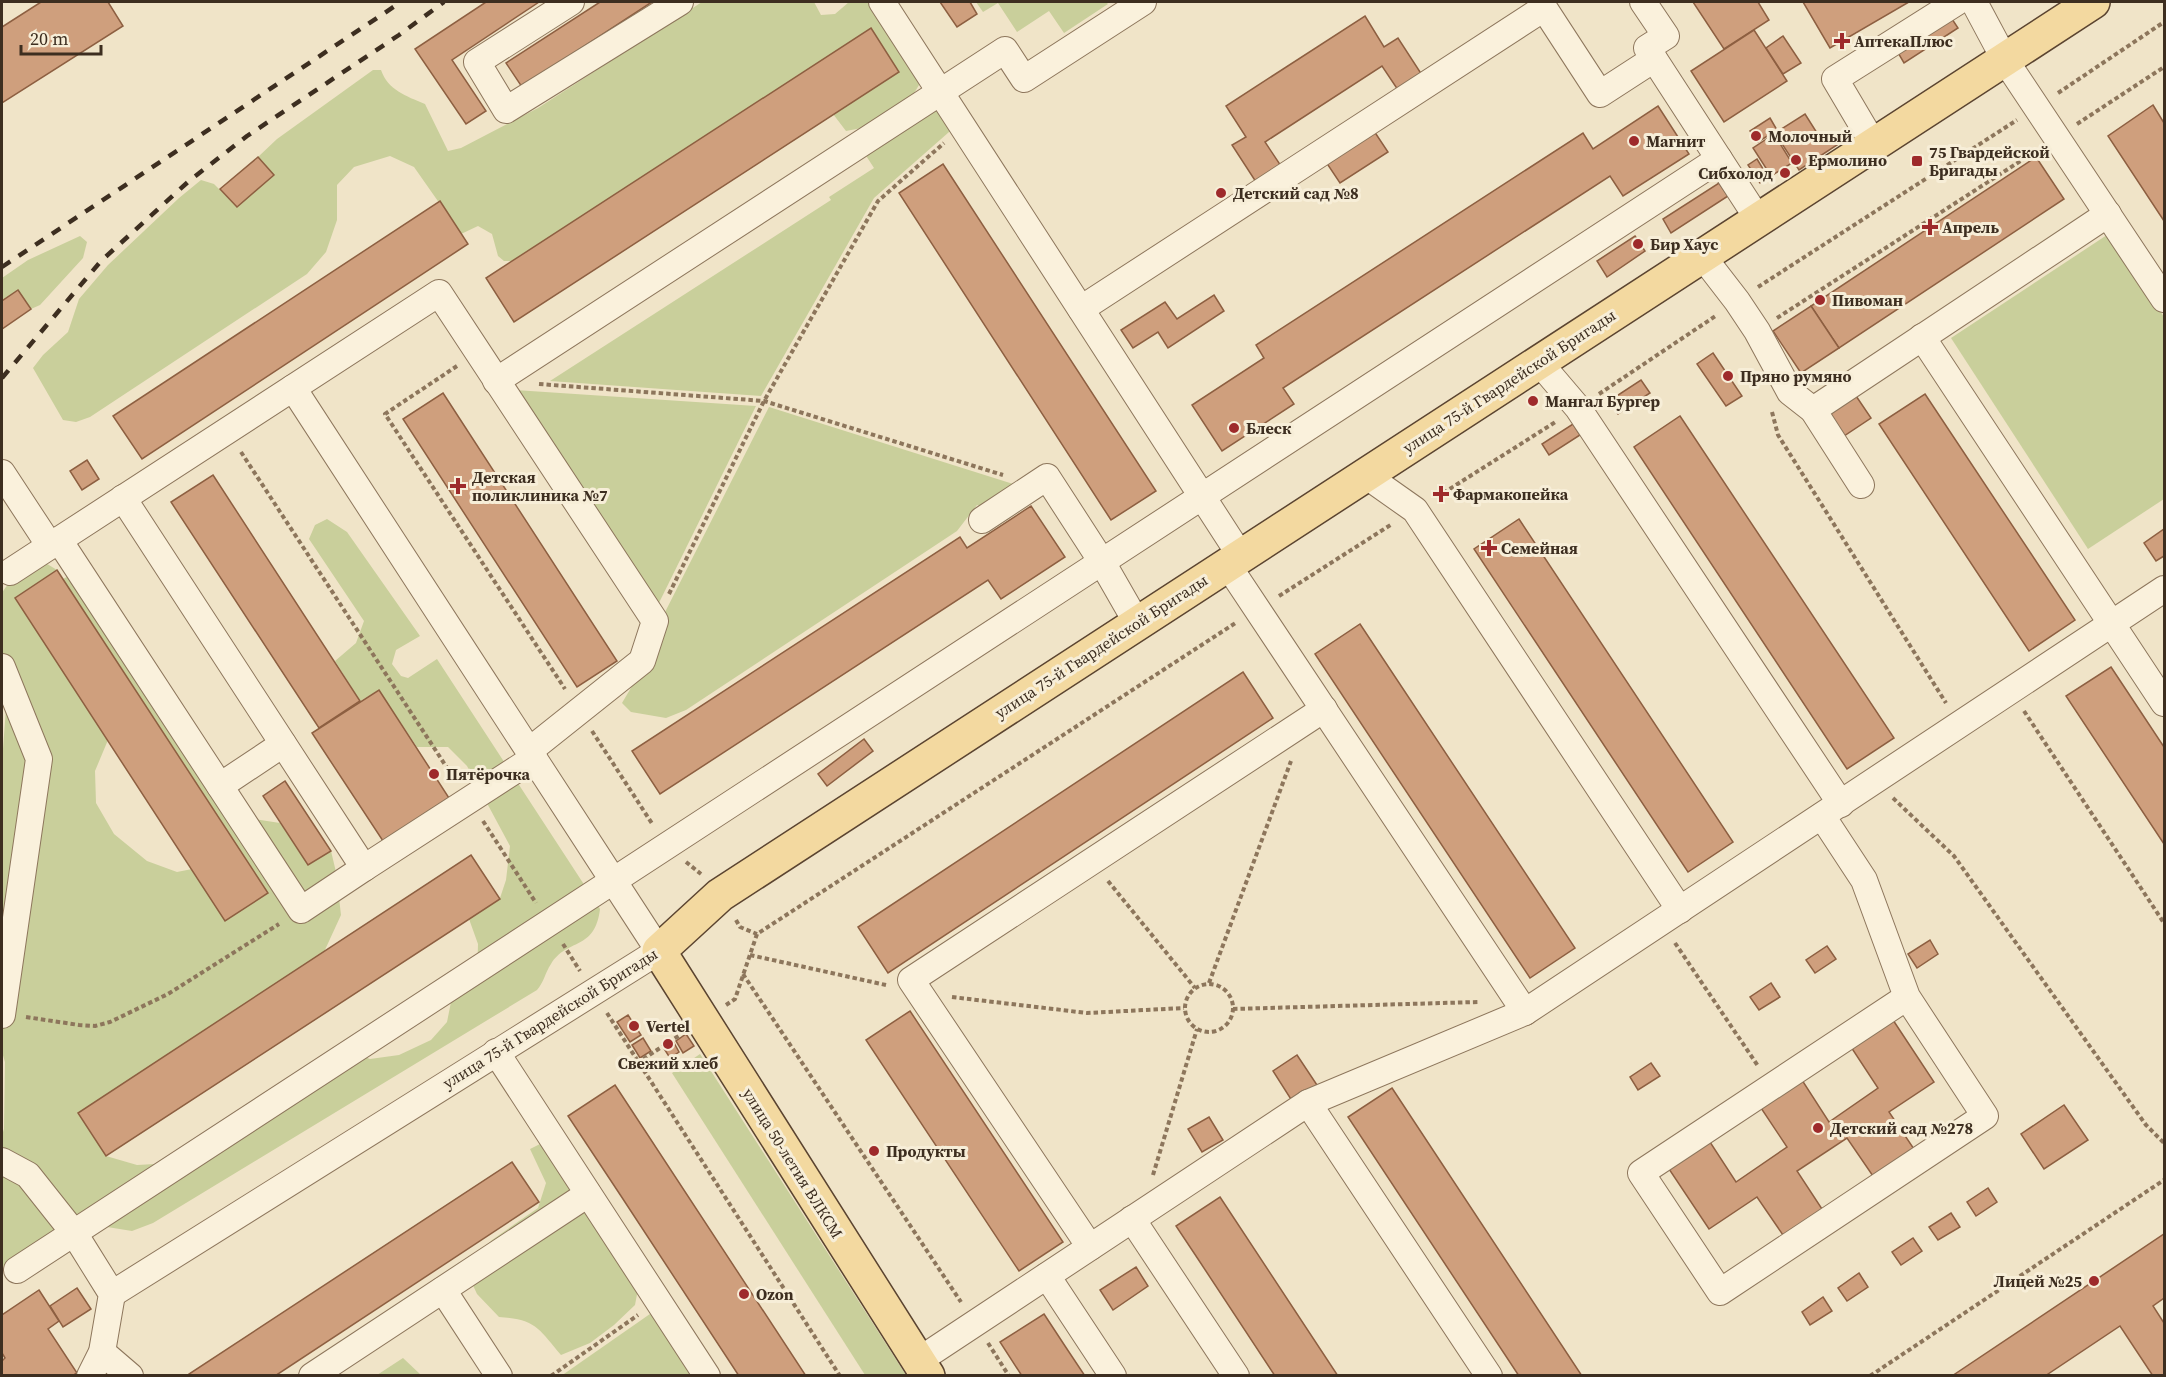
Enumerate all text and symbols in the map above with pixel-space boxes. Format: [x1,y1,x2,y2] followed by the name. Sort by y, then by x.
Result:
[21,18,100,56] scale bar
[30,26,68,51] text: 20 m
[1854,30,1953,52] place label: АптекаПлюс
[1835,34,1849,48] marker: АптекаПлюс
[1768,125,1853,147] place label: Молочный
[1749,129,1763,143] marker: Молочный
[1646,130,1706,152] place label: Магнит
[1627,134,1641,148] marker: Магнит
[1929,141,2050,181] place label: 75 Гвардейской Бригады
[1808,149,1887,171] place label: Ермолино
[1789,153,1803,167] marker: Ермолино
[1910,154,1924,168] marker: 75 Гвардейской Бригады
[1698,162,1773,184] place label: Сибхолод
[1778,166,1792,180] marker: Сибхолод
[1233,182,1359,204] place label: Детский сад №8
[1214,186,1228,200] marker: Детский сад №8
[1942,216,1999,238] place label: Апрель
[1923,220,1937,234] marker: Апрель
[1650,233,1718,255] place label: Бир Хаус
[1631,237,1645,251] marker: Бир Хаус
[1832,289,1903,311] place label: Пивоман
[1813,293,1827,307] marker: Пивоман
[1398,304,1620,458] street label: улица 75-й Гвардейской Бригады
[1740,365,1852,387] place label: Пряно румяно
[1721,369,1735,383] marker: Пряно румяно
[1545,390,1660,412] place label: Мангал Бургер
[1526,394,1540,408] marker: Мангал Бургер
[1246,417,1292,439] place label: Блеск
[1227,421,1241,435] marker: Блеск
[472,466,608,506] place label: Детская поликлиника №7
[449,477,467,495] marker: Детская поликлиника №7
[1453,483,1569,505] place label: Фармакопейка
[1434,487,1448,501] marker: Фармакопейка
[1501,537,1578,559] place label: Семейная
[1482,541,1496,555] marker: Семейная
[990,569,1212,723] street label: улица 75-й Гвардейской Бригады
[446,763,531,785] place label: Пятёрочка
[427,767,441,781] marker: Пятёрочка
[438,943,662,1093] street label: улица 75-й Гвардейской Бригады
[646,1015,690,1037] place label: Vertel
[627,1019,641,1033] marker: Vertel
[661,1037,675,1051] marker: Свежий хлеб
[618,1052,718,1074] place label: Свежий хлеб
[738,1084,848,1242] street label: улица 50-летия ВЛКСМ
[1830,1117,1973,1139] place label: Детский сад №278
[1811,1121,1825,1135] marker: Детский сад №278
[886,1140,966,1162] place label: Продукты
[867,1144,881,1158] marker: Продукты
[1994,1270,2082,1292] place label: Лицей №25
[2087,1274,2101,1288] marker: Лицей №25
[756,1283,794,1305] place label: Ozon
[737,1287,751,1301] marker: Ozon

